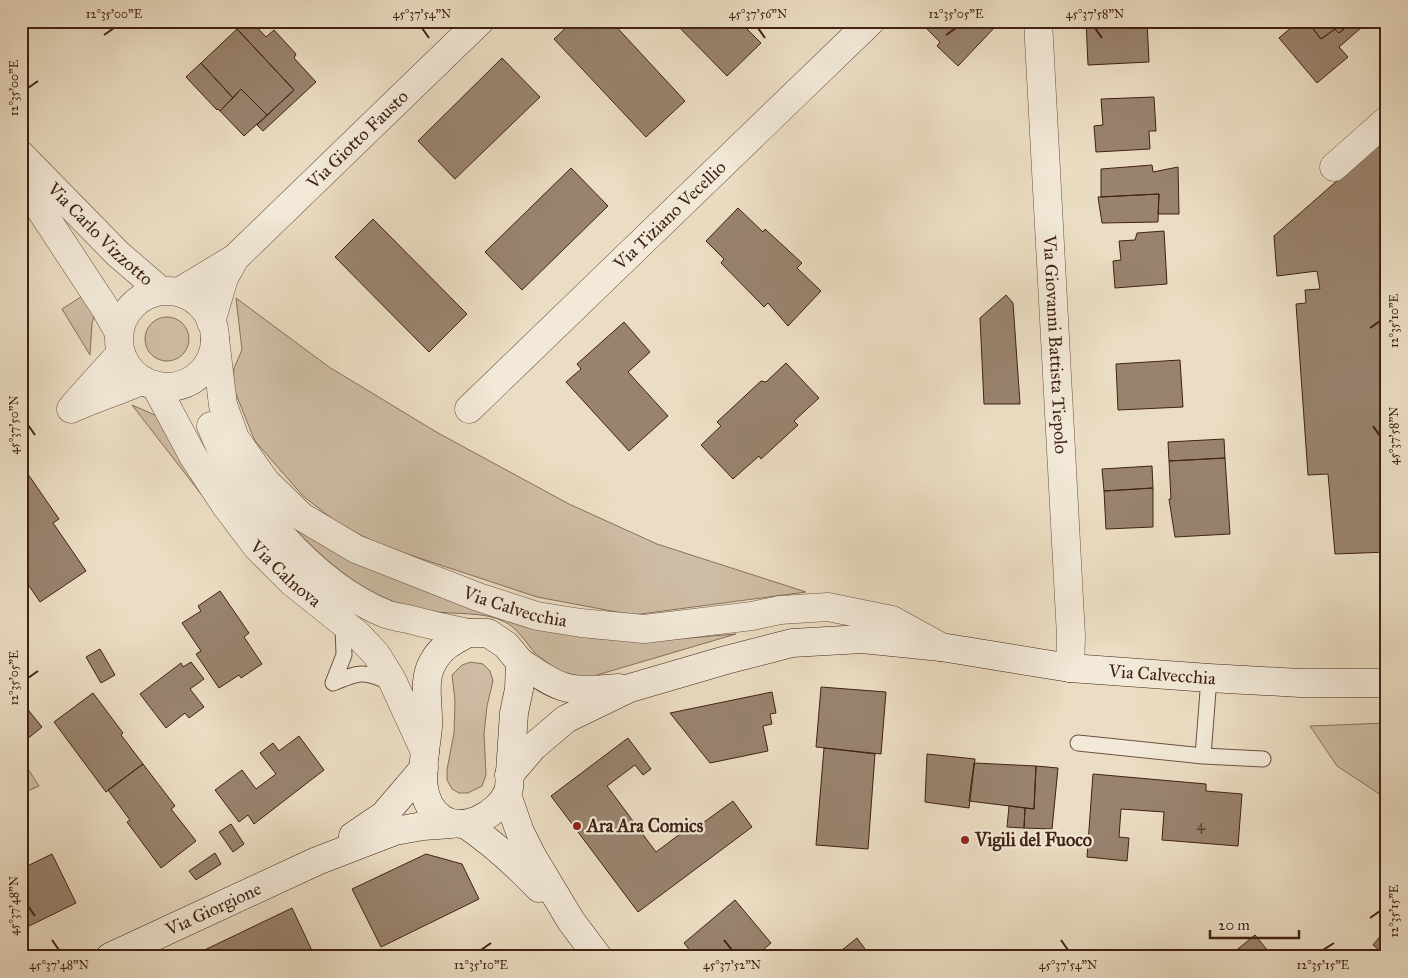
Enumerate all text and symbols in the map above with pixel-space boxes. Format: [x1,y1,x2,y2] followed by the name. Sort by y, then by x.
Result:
[86,7,143,21] text: 12°35'00"E
[393,7,451,21] text: 45°37'54"N
[729,7,787,21] text: 45°37'56"N
[928,7,984,21] text: 12°35'05"E
[1066,7,1124,21] text: 45°37'58"N
[7,59,21,116] text: 12°35'00"E
[301,85,413,194] street label: Via Giotto Fausto
[608,156,731,275] street label: Via Tiziano Vecellio
[42,177,158,290] street label: Via Carlo Vizzotto
[1038,234,1072,455] street label: Via Giovanni Battista Tiepolo
[1387,293,1401,348] text: 12°35'10"E
[7,395,21,455] text: 45°37'50"N
[1387,407,1401,465] text: 45°37'58"N
[245,535,326,612] street label: Via Calnova
[459,581,569,632] street label: Via Calvecchia
[7,650,21,706] text: 12°35'05"E
[1107,660,1217,689] street label: Via Calvecchia
[586,815,704,837] place label: Ara Ara Comics
[1197,816,1206,834] house number: 4
[571,820,583,832] marker: Ara Ara Comics
[974,829,1092,852] place label: Vigili del Fuoco
[959,834,971,846] marker: Vigili del Fuoco
[7,876,21,936] text: 45°37'48"N
[161,877,265,941] street label: Via Giorgione
[1387,884,1401,937] text: 12°35'15"E
[1210,908,1299,940] scale bar
[1218,916,1250,934] text: 20 m
[29,958,89,972] text: 45°37'48"N
[454,958,509,972] text: 12°35'10"E
[703,958,761,972] text: 45°37'52"N
[1039,958,1097,972] text: 45°37'54"N
[1297,958,1350,972] text: 12°35'15"E

